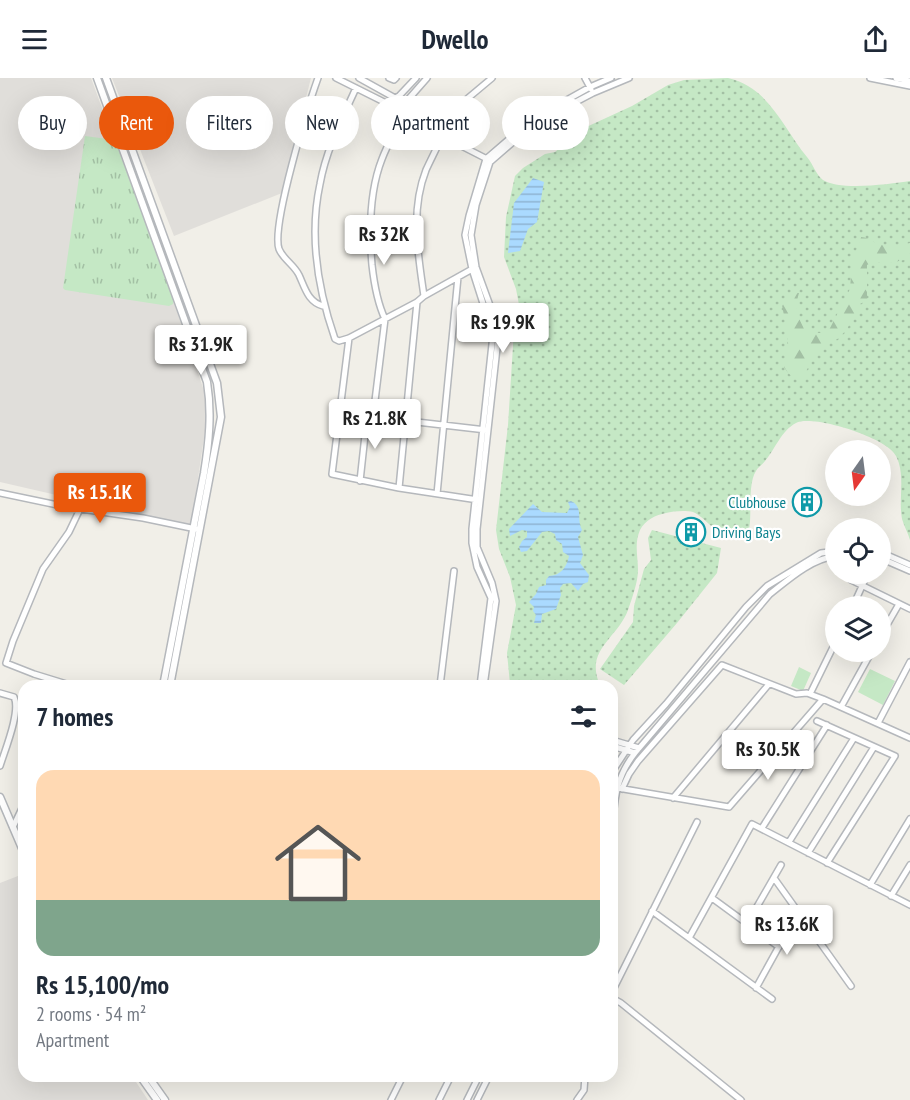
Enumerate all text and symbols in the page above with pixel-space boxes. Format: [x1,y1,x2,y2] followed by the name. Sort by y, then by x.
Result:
[421,22,489,56] text: Dwello
[18,23,51,56] icon: menu
[859,23,892,56] icon: share
[18,96,87,150] chip: Buy
[99,96,174,150] chip: Rent
[186,96,273,150] chip: Filters
[285,96,359,150] chip: New
[371,96,490,150] chip: Apartment
[502,96,589,150] chip: House
[335,215,433,266] pin: Rs 32K
[359,221,409,247] text: Rs 32K
[441,303,565,354] pin: Rs 19.9K
[471,309,535,335] text: Rs 19.9K
[139,325,263,376] pin: Rs 31.9K
[169,331,233,357] text: Rs 31.9K
[313,399,437,450] pin: Rs 21.8K
[343,405,407,431] text: Rs 21.8K
[825,440,891,506] north arrow
[825,440,891,662] map controls
[38,473,162,524] pin: Rs 15.1K
[68,479,132,505] text: Rs 15.1K
[791,486,823,518] building icon: Clubhouse
[728,492,786,512] place label: Clubhouse
[675,516,707,548] building icon: Driving Bays
[825,518,891,584] button: locate
[712,522,781,542] place label: Driving Bays
[825,596,891,662] button: layers
[36,700,113,733] text: 7 homes
[567,700,600,733] icon: filters
[706,730,830,781] pin: Rs 30.5K
[736,736,800,762] text: Rs 30.5K
[264,809,372,917] icon: home
[725,905,849,956] pin: Rs 13.6K
[755,911,819,937] text: Rs 13.6K
[36,968,169,1001] text: Rs 15,100/mo
[36,1001,146,1027] text: 2 rooms · 54 m²
[36,1027,109,1053] text: Apartment

